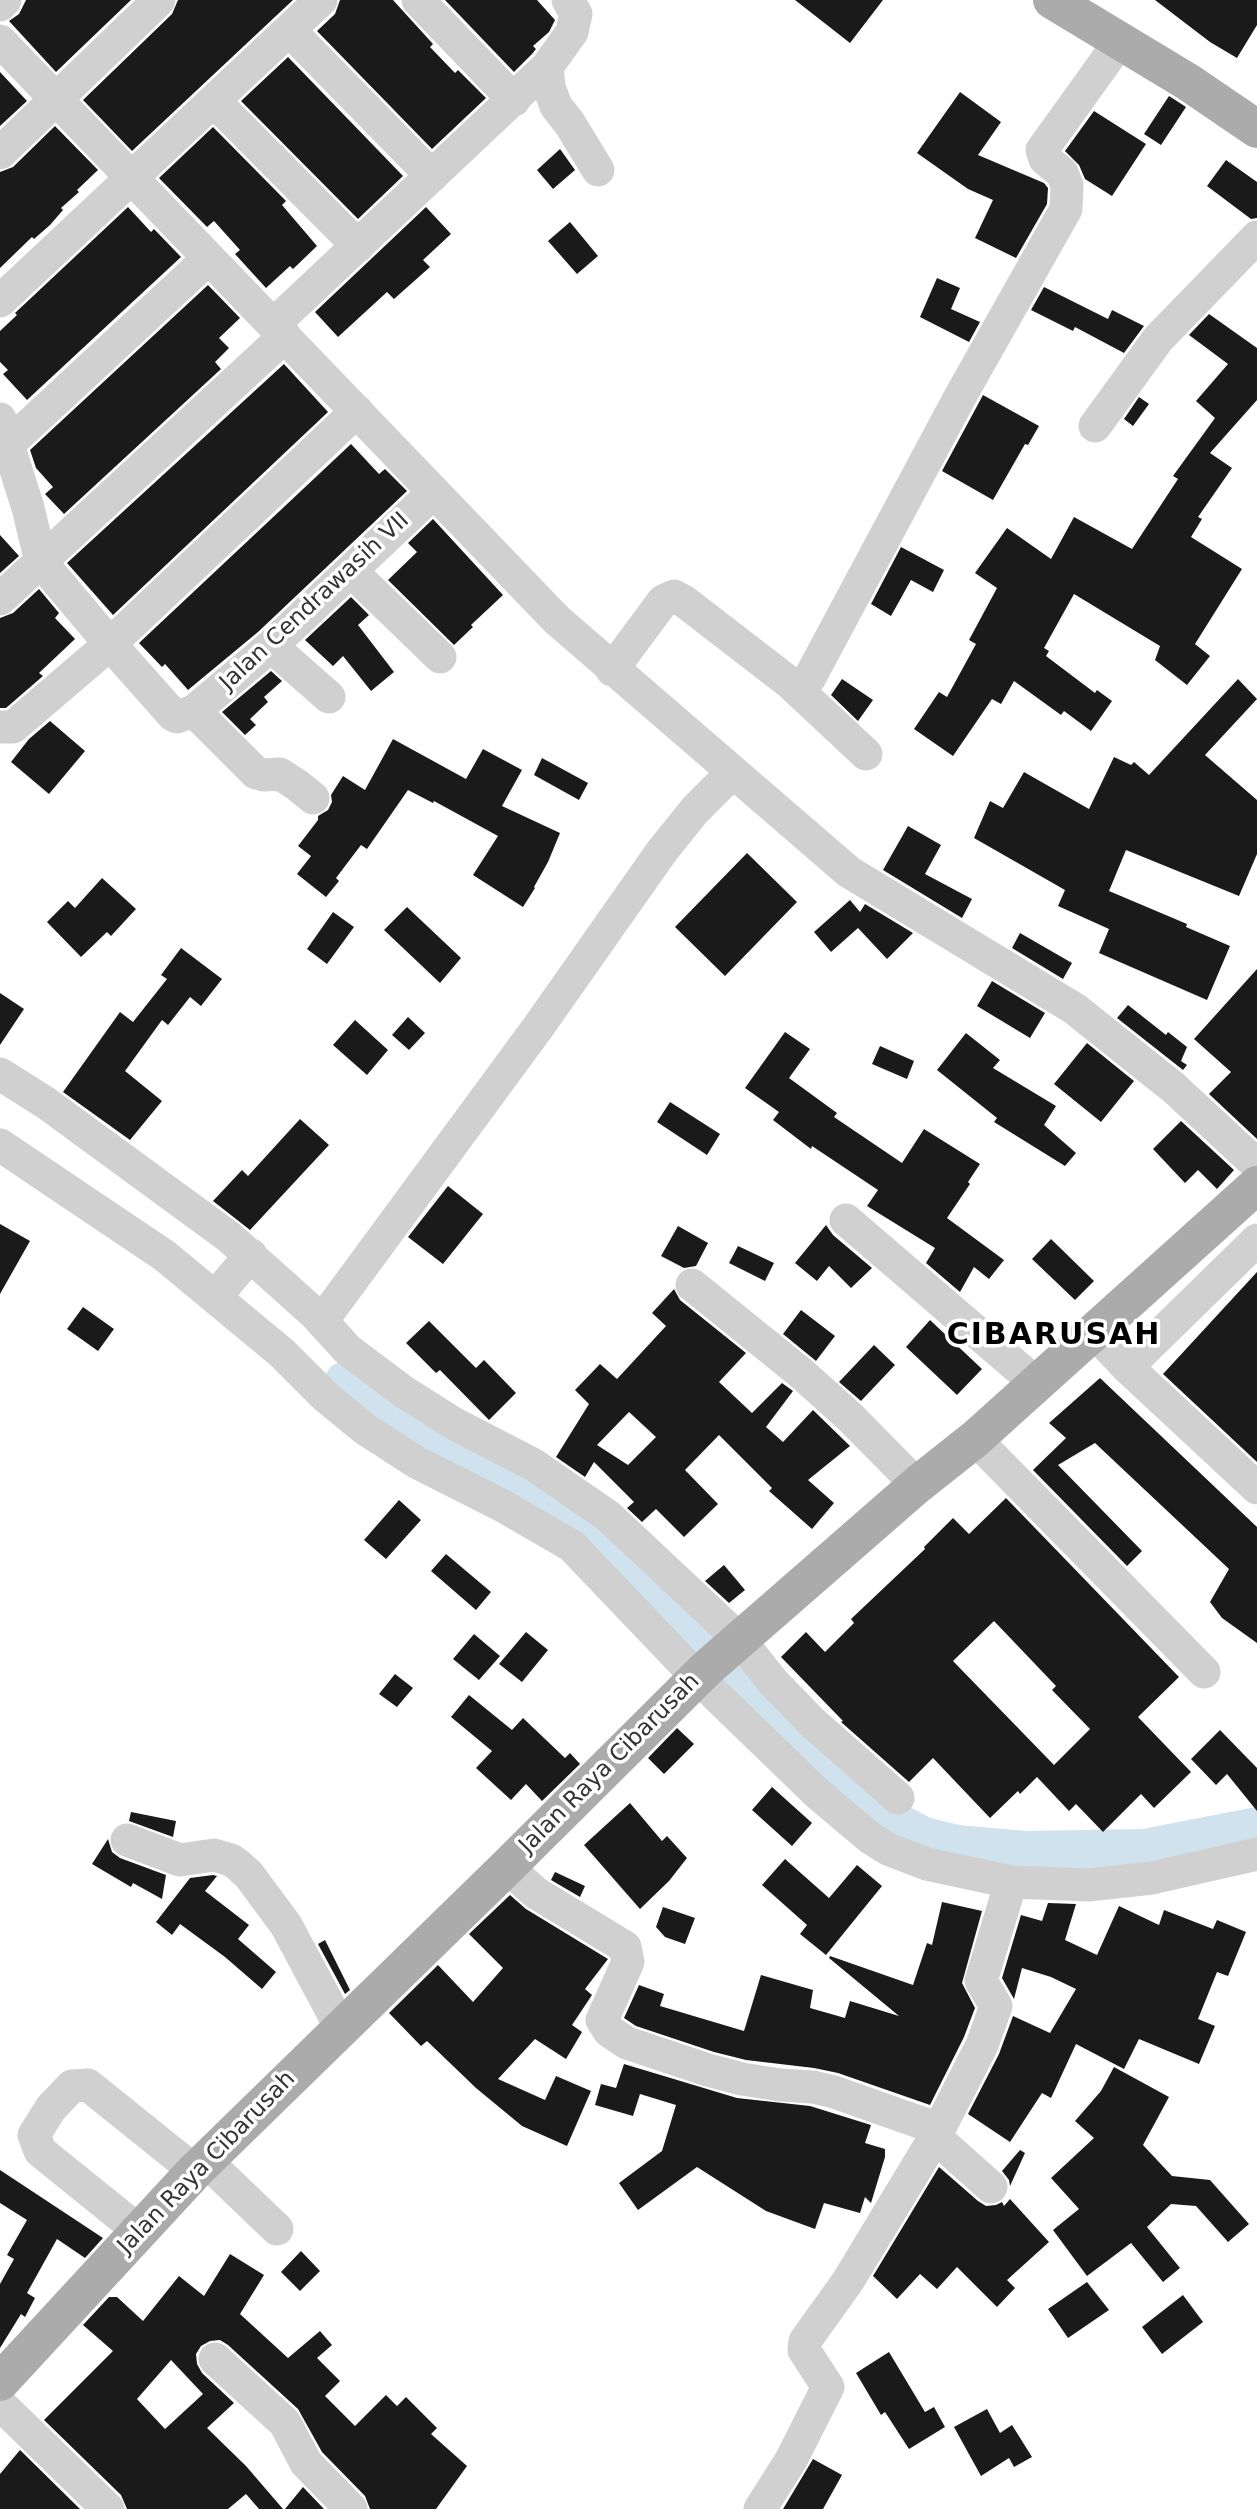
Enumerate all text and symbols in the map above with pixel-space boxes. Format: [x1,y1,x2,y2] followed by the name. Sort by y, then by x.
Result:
[215,507,415,697] street label: Jalan Cendrawasih VII
[948,1318,1160,1354] district label: CIBARUSAH
[514,1668,706,1860] street label: Jalan Raya Cibarusah
[112,2066,302,2260] street label: Jalan Raya Cibarusah

